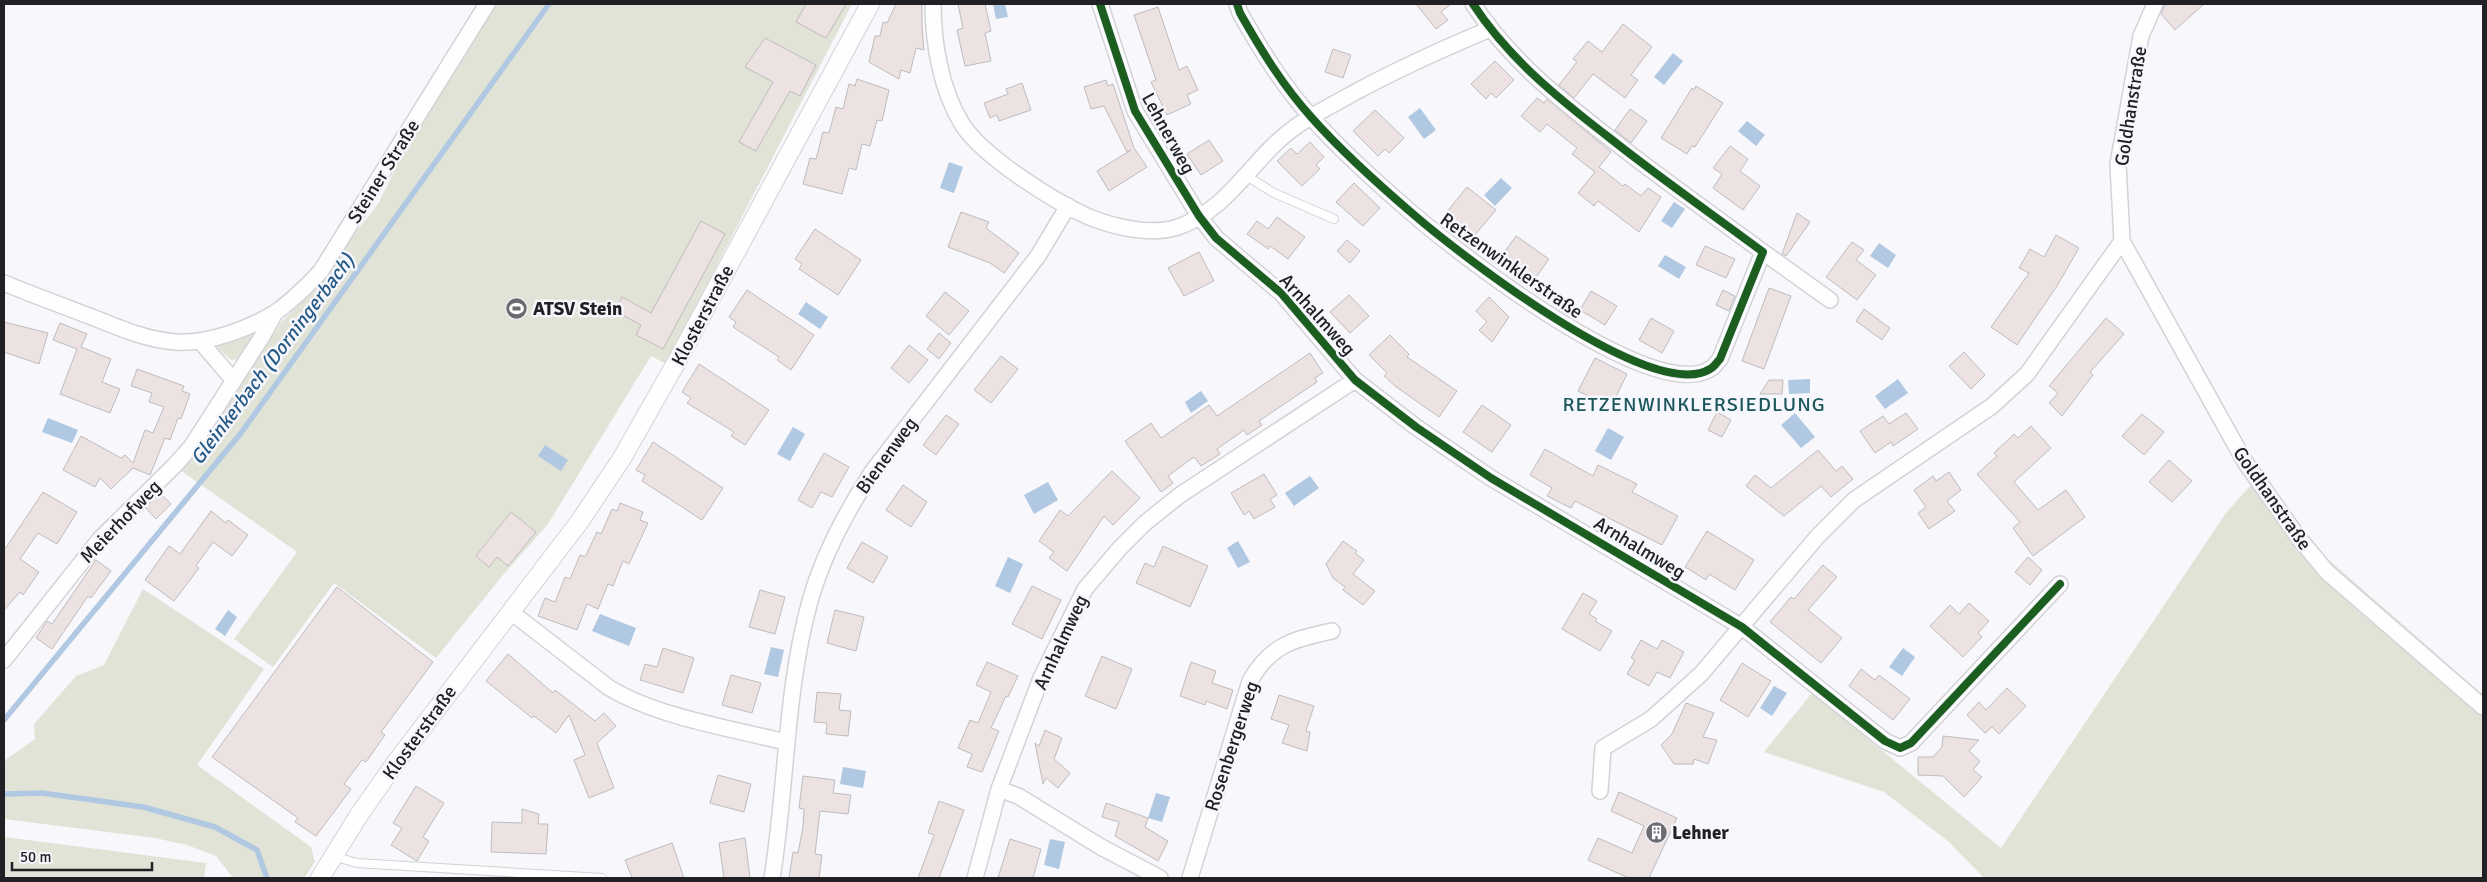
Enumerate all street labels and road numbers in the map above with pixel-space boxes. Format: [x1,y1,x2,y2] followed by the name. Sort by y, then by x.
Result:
[2110,45,2152,168] street label: Goldhanstraße
[1136,88,1200,178] street label: Lehnerweg
[342,115,425,228] street label: Steiner Straße
[1435,208,1587,324] street label: Retzenwinklerstraße
[666,261,739,370] street label: Klosterstraße
[1274,269,1360,361] street label: Arnhalmweg
[851,412,923,499] street label: Bienenweg
[2228,442,2317,555] street label: Goldhanstraße
[75,475,166,568] street label: Meierhofweg
[1589,511,1690,585] street label: Arnhalmweg
[1028,591,1093,694] street label: Arnhalmweg
[1200,678,1264,814] street label: Rosenbergerweg
[378,681,462,784] street label: Klosterstraße

